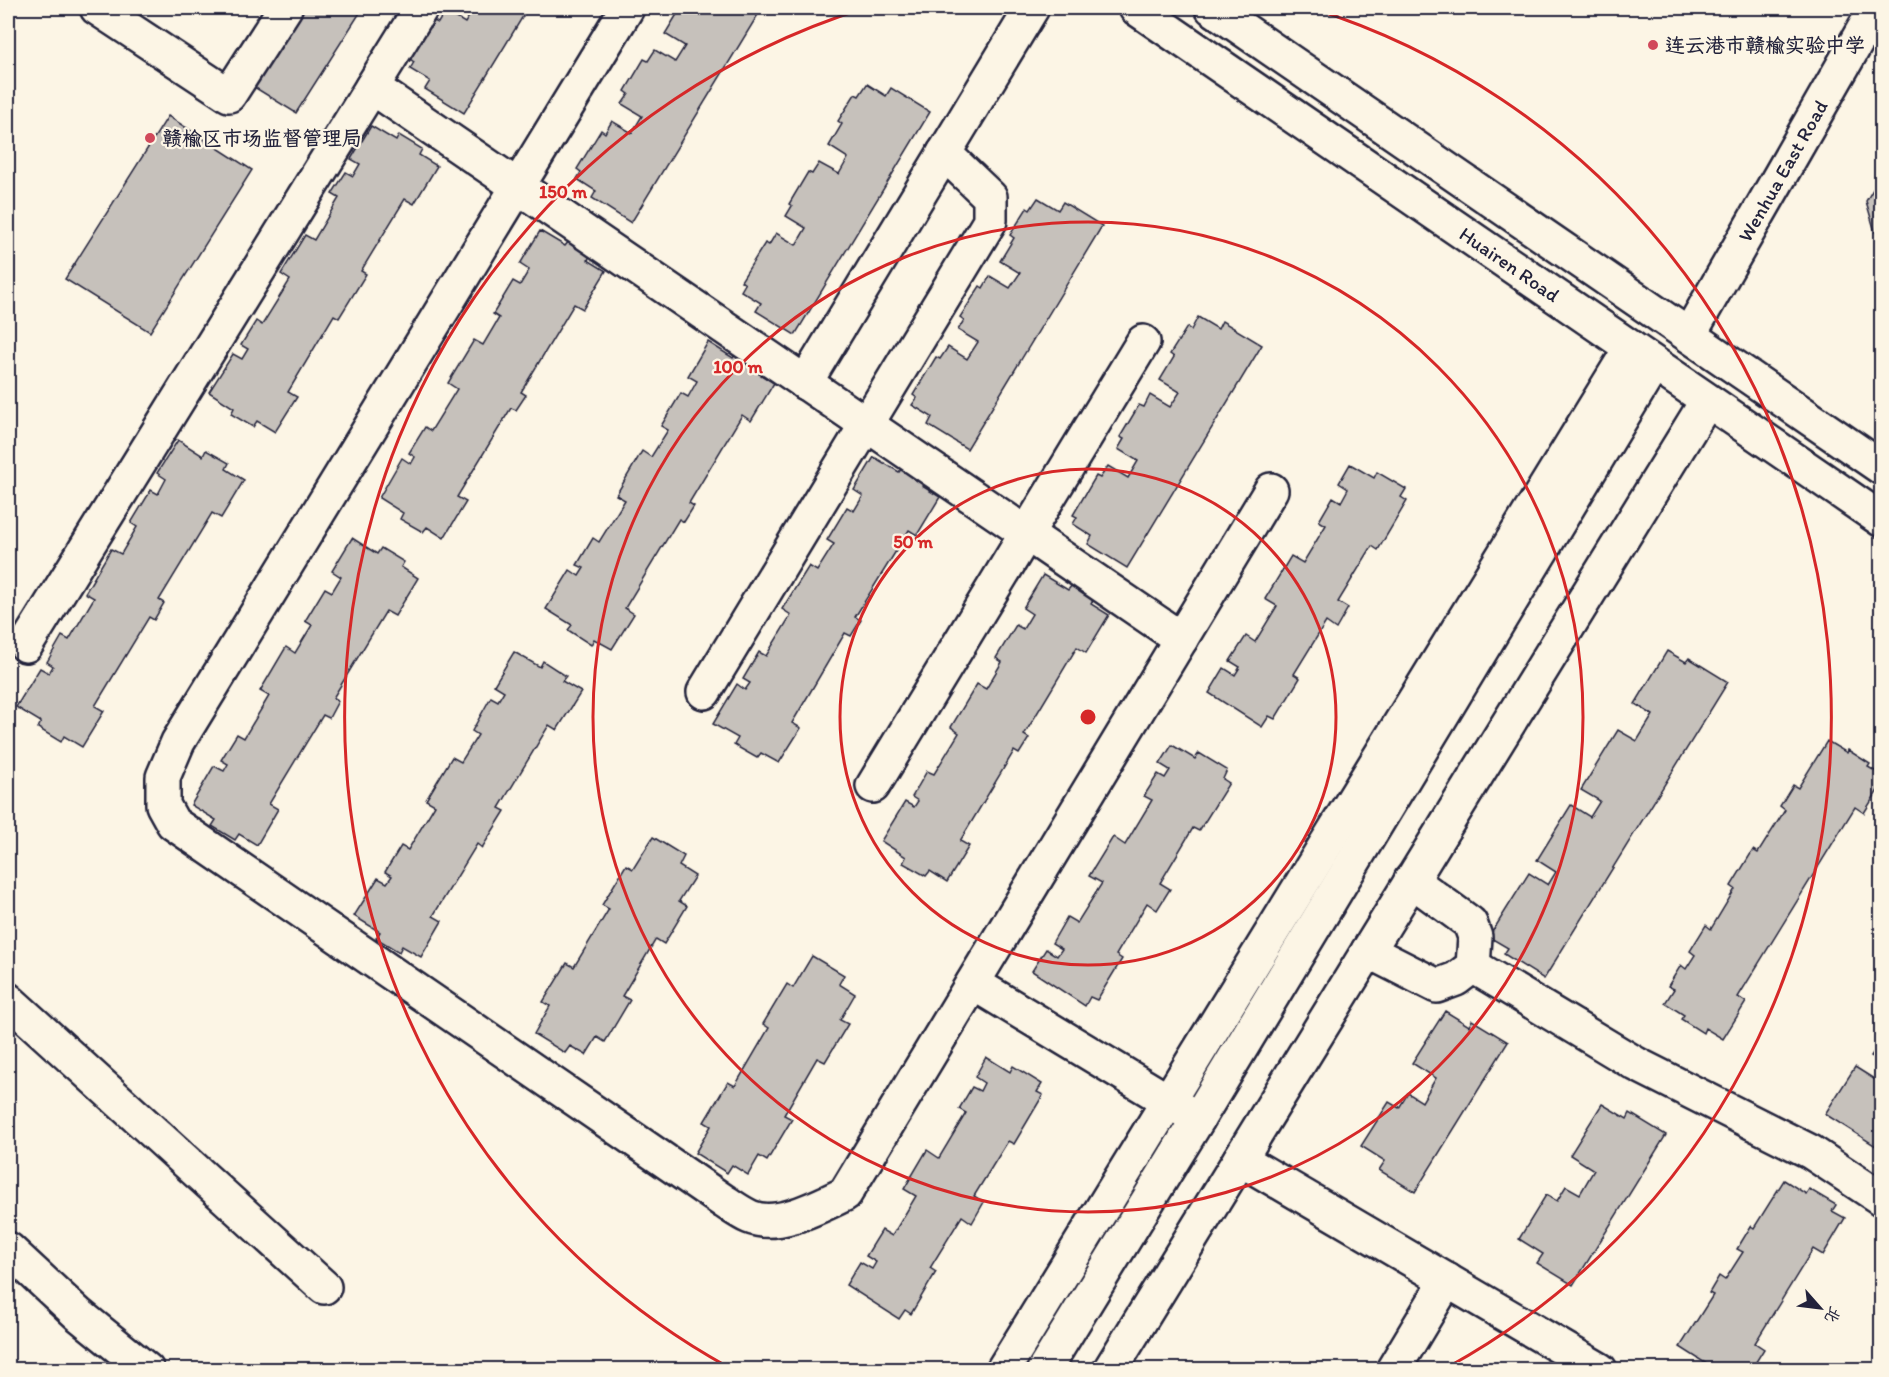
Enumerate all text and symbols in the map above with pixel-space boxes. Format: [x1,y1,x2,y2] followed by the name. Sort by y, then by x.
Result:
[1665,33,1865,57] place label: 连云港市赣榆实验中学
[1646,38,1660,52] marker: 连云港市赣榆实验中学
[1733,96,1833,246] street label: Wenhua East Road
[162,126,362,150] place label: 赣榆区市场监督管理局
[143,131,157,145] marker: 赣榆区市场监督管理局
[539,181,588,203] text: 150 m
[1455,222,1564,307] street label: Huairen Road
[713,356,764,378] text: 100 m
[893,531,934,553] text: 50 m
[1078,707,1098,727] centre of rings
[1790,1278,1850,1338] north arrow
[1821,1303,1845,1326] text: 北

